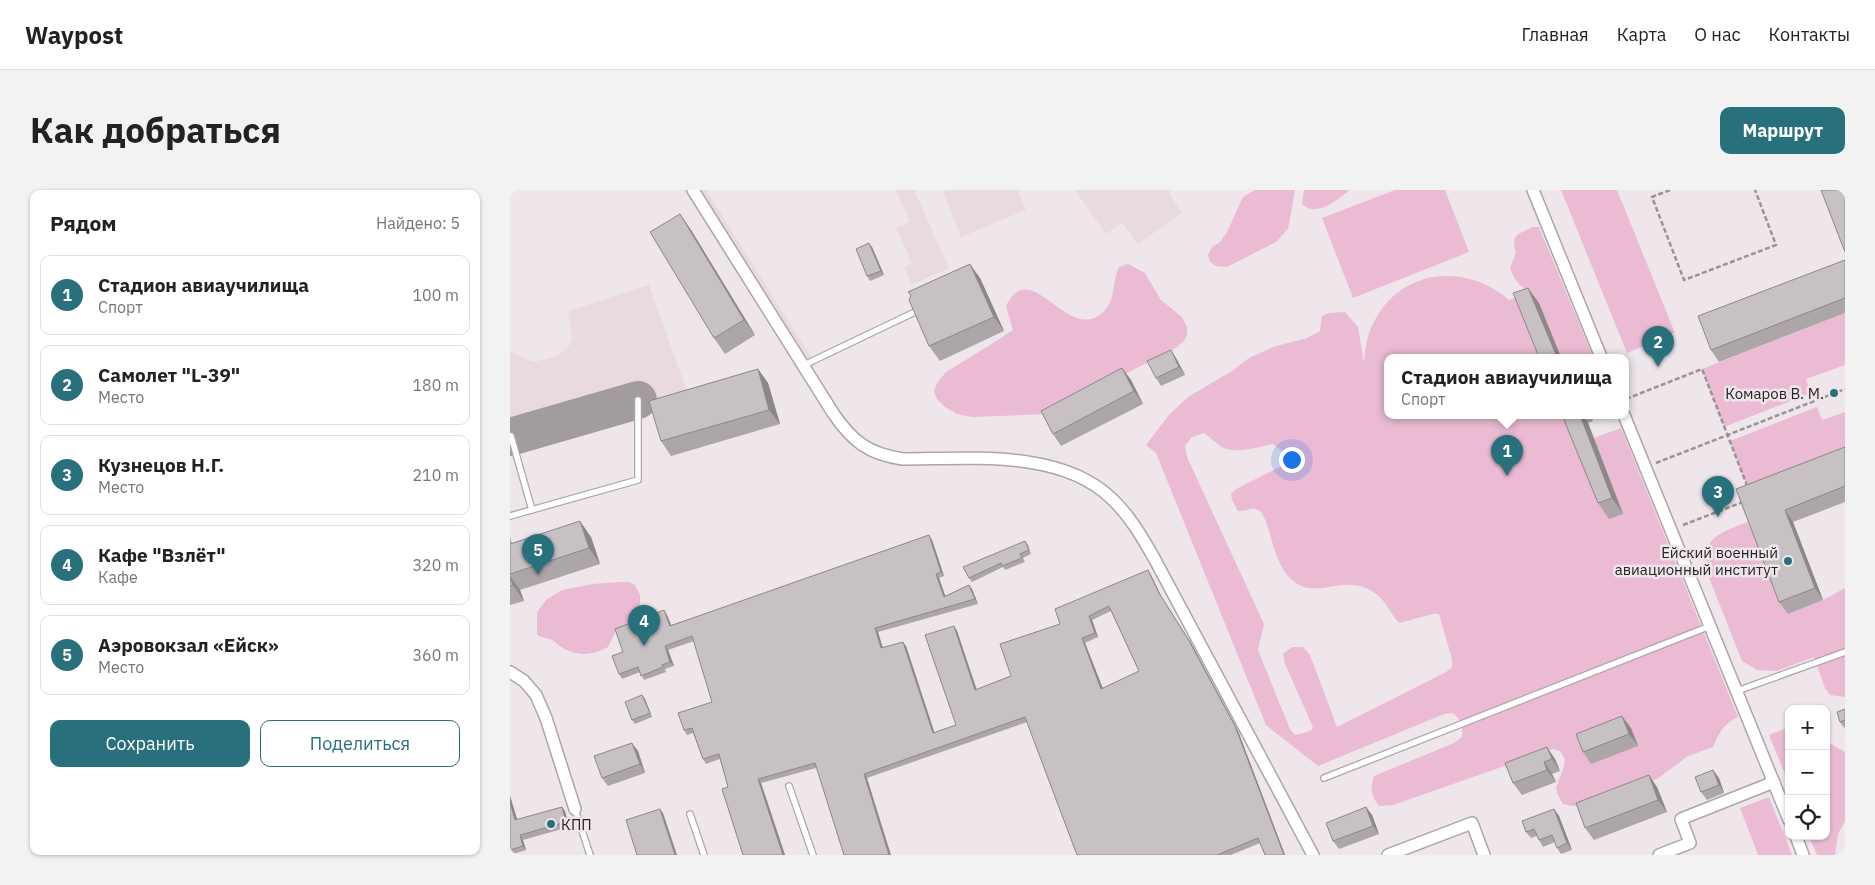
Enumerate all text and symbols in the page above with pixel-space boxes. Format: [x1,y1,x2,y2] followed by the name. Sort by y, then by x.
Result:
[25,19,123,51] text: Waypost
[1521,23,1589,46] text: Главная
[1617,23,1666,46] text: Карта
[1694,23,1741,46] text: О нас
[1769,23,1850,46] text: Контакты
[30,107,281,153] text: Как добраться
[1720,107,1845,154] button: Маршрут
[50,209,117,237] text: Рядом
[376,213,460,233] text: Найдено: 5
[98,273,309,297] text: Стадион авиаучилища
[62,285,72,305] text: 1
[412,285,459,305] text: 100 m
[98,297,143,317] text: Спорт
[1642,326,1674,367] pin: 2
[1384,354,1629,419] popup
[98,363,240,387] text: Самолет "L-39"
[1401,365,1612,389] text: Стадион авиаучилища
[62,375,72,395] text: 2
[412,375,459,395] text: 180 m
[1725,384,1824,403] place label: Комаров В. М.
[98,387,144,407] text: Место
[1828,387,1840,399] marker: Комаров В. М.
[1401,389,1446,409] text: Спорт
[1491,435,1523,476] pin: 1
[1279,447,1305,473] your location
[98,453,224,477] text: Кузнецов Н.Г.
[62,465,72,485] text: 3
[412,465,459,485] text: 210 m
[1702,476,1734,517] pin: 3
[98,477,144,497] text: Место
[522,534,554,575] pin: 5
[98,543,226,567] text: Кафе "Взлёт"
[1615,543,1778,579] place label: Ейский военный авиационный институт
[62,555,72,575] text: 4
[412,555,459,575] text: 320 m
[1782,555,1794,567] marker: Ейский военный авиационный институт
[98,567,138,587] text: Кафе
[628,605,660,646] pin: 4
[98,633,279,657] text: Аэровокзал «Ейск»
[62,645,72,665] text: 5
[412,645,459,665] text: 360 m
[98,657,144,677] text: Место
[1785,705,1830,840] map controls
[1785,705,1830,750] button: +
[50,720,250,767] button: Сохранить
[260,720,460,767] button: Поделиться
[1785,750,1830,795] button: −
[1785,795,1830,840] button: locate
[561,815,592,834] place label: КПП
[545,818,557,830] marker: КПП

